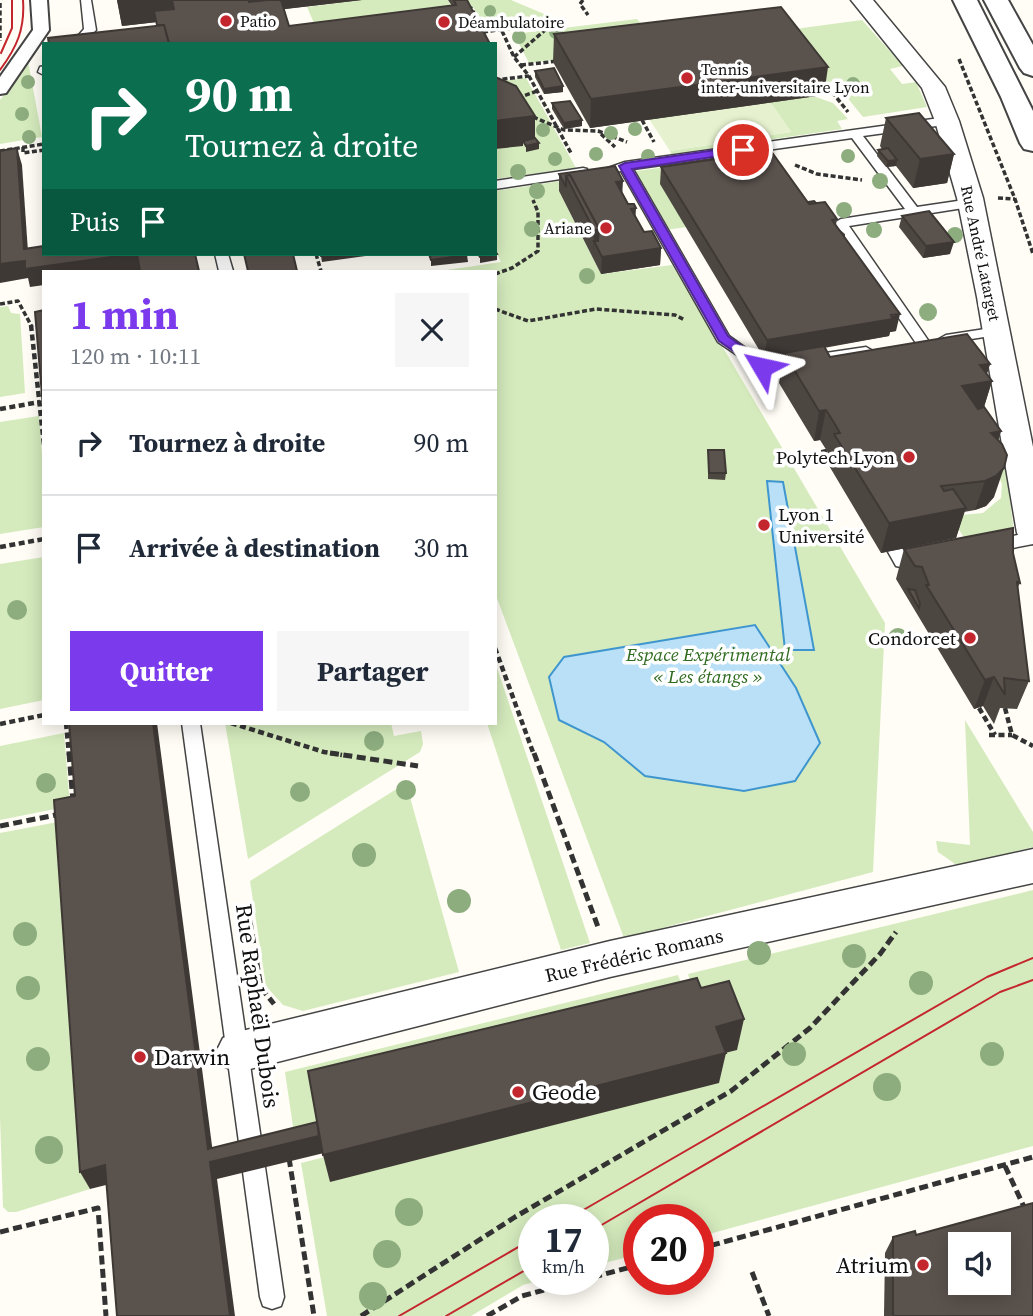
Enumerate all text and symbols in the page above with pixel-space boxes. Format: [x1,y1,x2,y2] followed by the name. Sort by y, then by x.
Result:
[240,10,277,32] place label: Patio
[458,11,565,33] place label: Déambulatoire
[218,13,234,29] marker: Patio
[436,14,452,30] marker: Déambulatoire
[701,58,870,98] place label: Tennis inter-universitaire Lyon
[185,60,293,127] text: 90 m
[70,70,161,161] icon: right
[679,70,695,86] marker: Tennis inter-universitaire Lyon
[713,120,773,180] pin
[185,124,418,168] text: Tournez à droite
[724,131,762,169] icon: arrive
[956,183,1006,324] street label: Rue André Latarget
[134,203,172,241] icon: arrive
[70,204,120,240] text: Puis
[544,217,592,239] place label: Ariane
[598,220,614,236] marker: Ariane
[70,285,179,343] text: 1 min
[395,293,469,367] button: close
[725,330,799,404] position arrow
[70,340,201,372] text: 120 m · 10:11
[70,424,108,462] icon: right
[129,425,325,461] text: Tournez à droite
[414,425,469,461] text: 90 m
[776,444,895,470] place label: Polytech Lyon
[901,449,917,465] marker: Polytech Lyon
[778,501,865,549] place label: Lyon 1 Université
[756,517,772,533] marker: Lyon 1 Université
[70,529,108,567] icon: arrive
[129,530,380,566] text: Arrivée à destination
[414,530,469,566] text: 30 m
[868,625,957,651] place label: Condorcet
[962,630,978,646] marker: Condorcet
[70,631,263,711] button: Quitter
[277,631,469,711] button: Partager
[625,641,791,689] park label: Espace Expérimental « Les étangs »
[228,902,288,1110] street label: Rue Raphaël Dubois
[542,922,726,988] street label: Rue Frédéric Romans
[154,1041,230,1073] place label: Darwin
[132,1049,148,1065] marker: Darwin
[532,1076,597,1108] place label: Geode
[510,1084,526,1100] marker: Geode
[623,1204,714,1295] speed limit sign: 20
[545,1216,582,1264] text: 17
[948,1232,1011,1295] map controls
[948,1232,1011,1295] button: sound
[836,1249,909,1281] place label: Atrium
[542,1254,585,1279] text: km/h
[915,1257,931,1273] marker: Atrium

